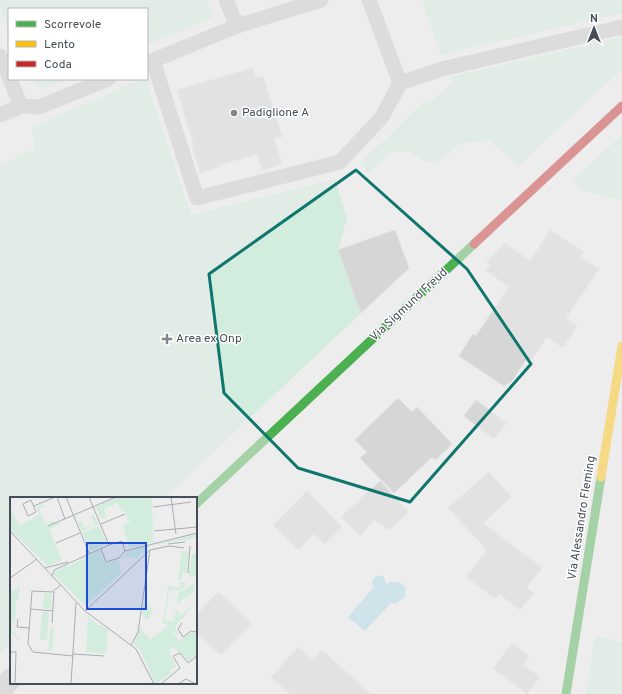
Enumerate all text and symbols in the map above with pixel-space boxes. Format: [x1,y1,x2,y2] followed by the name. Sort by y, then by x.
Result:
[8,8,148,80] legend
[574,8,614,48] north arrow
[590,12,598,26] text: N
[44,17,101,33] text: Scorrevole
[44,37,75,53] text: Lento
[44,57,72,73] text: Coda
[242,105,309,121] place label: Padiglione A
[229,108,239,118] marker: Padiglione A
[367,265,451,345] street label: Via Sigmund Freud
[176,331,242,347] place label: Area ex Onp
[161,333,173,345] marker: Area ex Onp
[564,455,600,581] street label: Via Alessandro Fleming
[10,497,197,684] inset map

